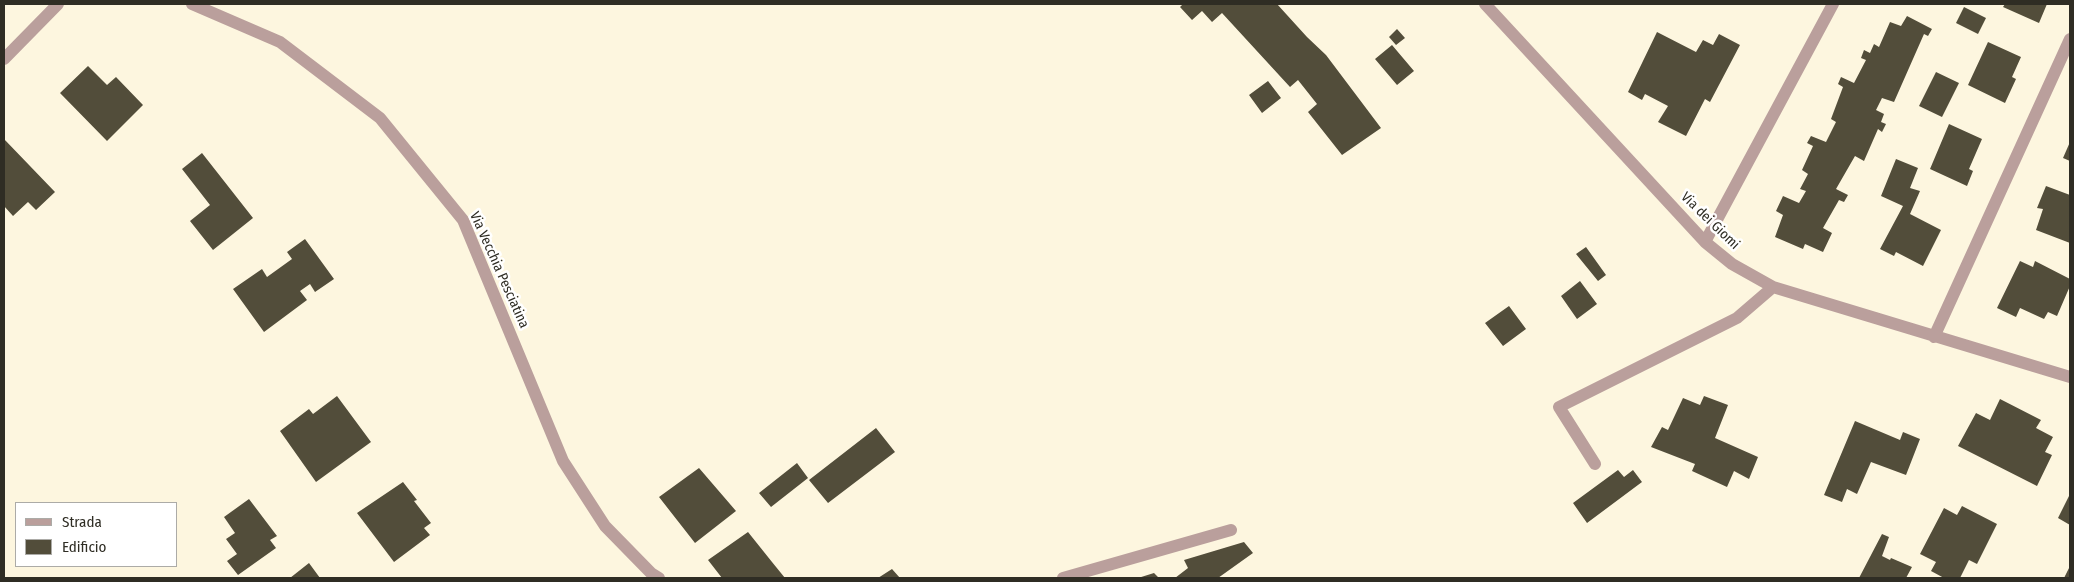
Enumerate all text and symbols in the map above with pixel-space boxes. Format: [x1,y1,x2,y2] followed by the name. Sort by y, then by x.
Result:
[1677,189,1743,253] street label: Via dei Giomi
[466,209,532,331] street label: Via Vecchia Pesciatina
[15,502,178,567] legend
[62,513,102,531] text: Strada
[62,538,107,556] text: Edificio

